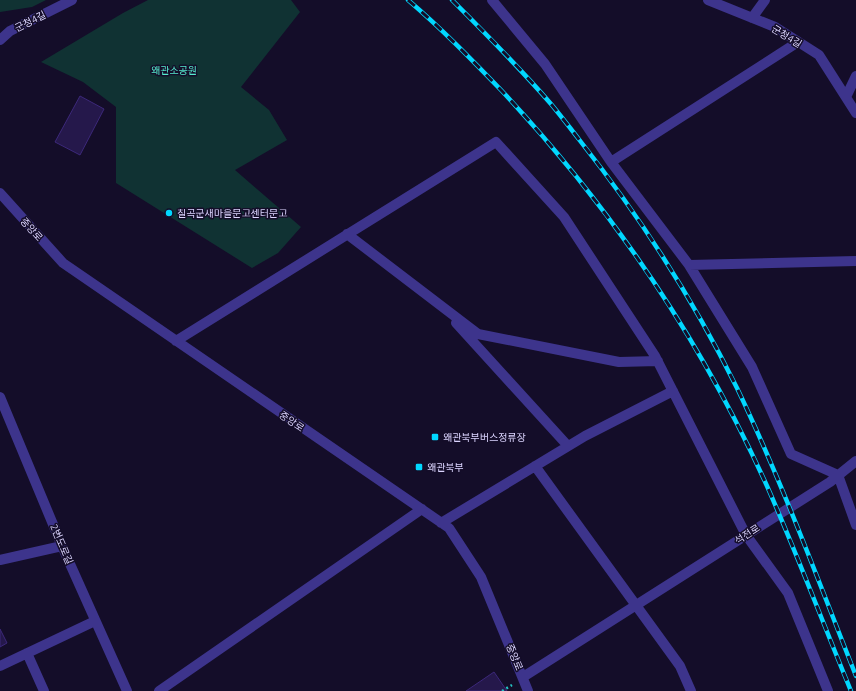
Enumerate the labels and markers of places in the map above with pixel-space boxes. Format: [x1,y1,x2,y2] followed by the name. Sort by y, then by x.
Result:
[164,208,174,218] marker: 칠곡군새마을문고센터문고
[177,208,287,219] place label: 칠곡군새마을문고센터문고
[430,432,440,442] marker: 왜관북부버스정류장
[443,432,526,443] place label: 왜관북부버스정류장
[414,462,424,472] marker: 왜관북부
[427,462,464,473] place label: 왜관북부

